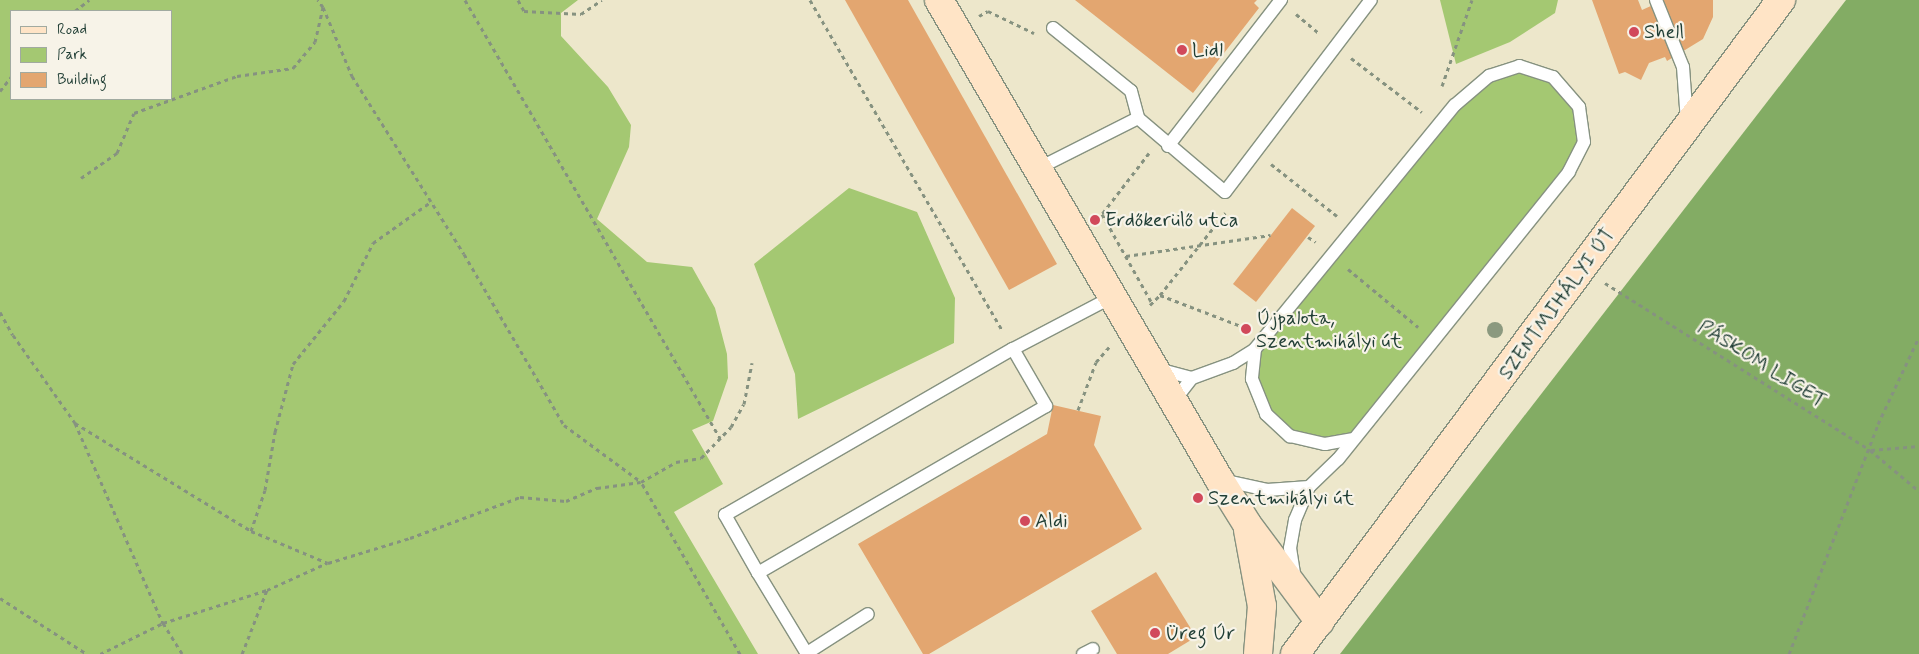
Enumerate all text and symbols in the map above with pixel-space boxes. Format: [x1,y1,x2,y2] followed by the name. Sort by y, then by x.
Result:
[10,10,172,100] legend
[57,20,87,40] text: Road
[1644,20,1684,44] place label: Shell
[1628,26,1640,38] marker: Shell
[1192,38,1223,62] place label: Lidl
[1176,44,1188,56] marker: Lidl
[57,45,87,65] text: Park
[57,70,107,90] text: Building
[1105,208,1238,232] place label: Erdőkerülő utca
[1089,214,1101,226] marker: Erdőkerülő utca
[1494,224,1620,384] street label: SZENTMIHÁLYI ÚT
[1256,306,1402,353] place label: Újpalota, Szentmihályi út
[1693,315,1831,413] street label: PÁSKOM LIGET
[1240,323,1252,335] marker: Újpalota, Szentmihályi út
[1208,486,1354,510] place label: Szentmihályi út
[1192,492,1204,504] marker: Szentmihályi út
[1035,509,1068,533] place label: Aldi
[1019,515,1031,527] marker: Aldi
[1165,621,1235,645] place label: Üreg Úr
[1149,627,1161,639] marker: Üreg Úr

